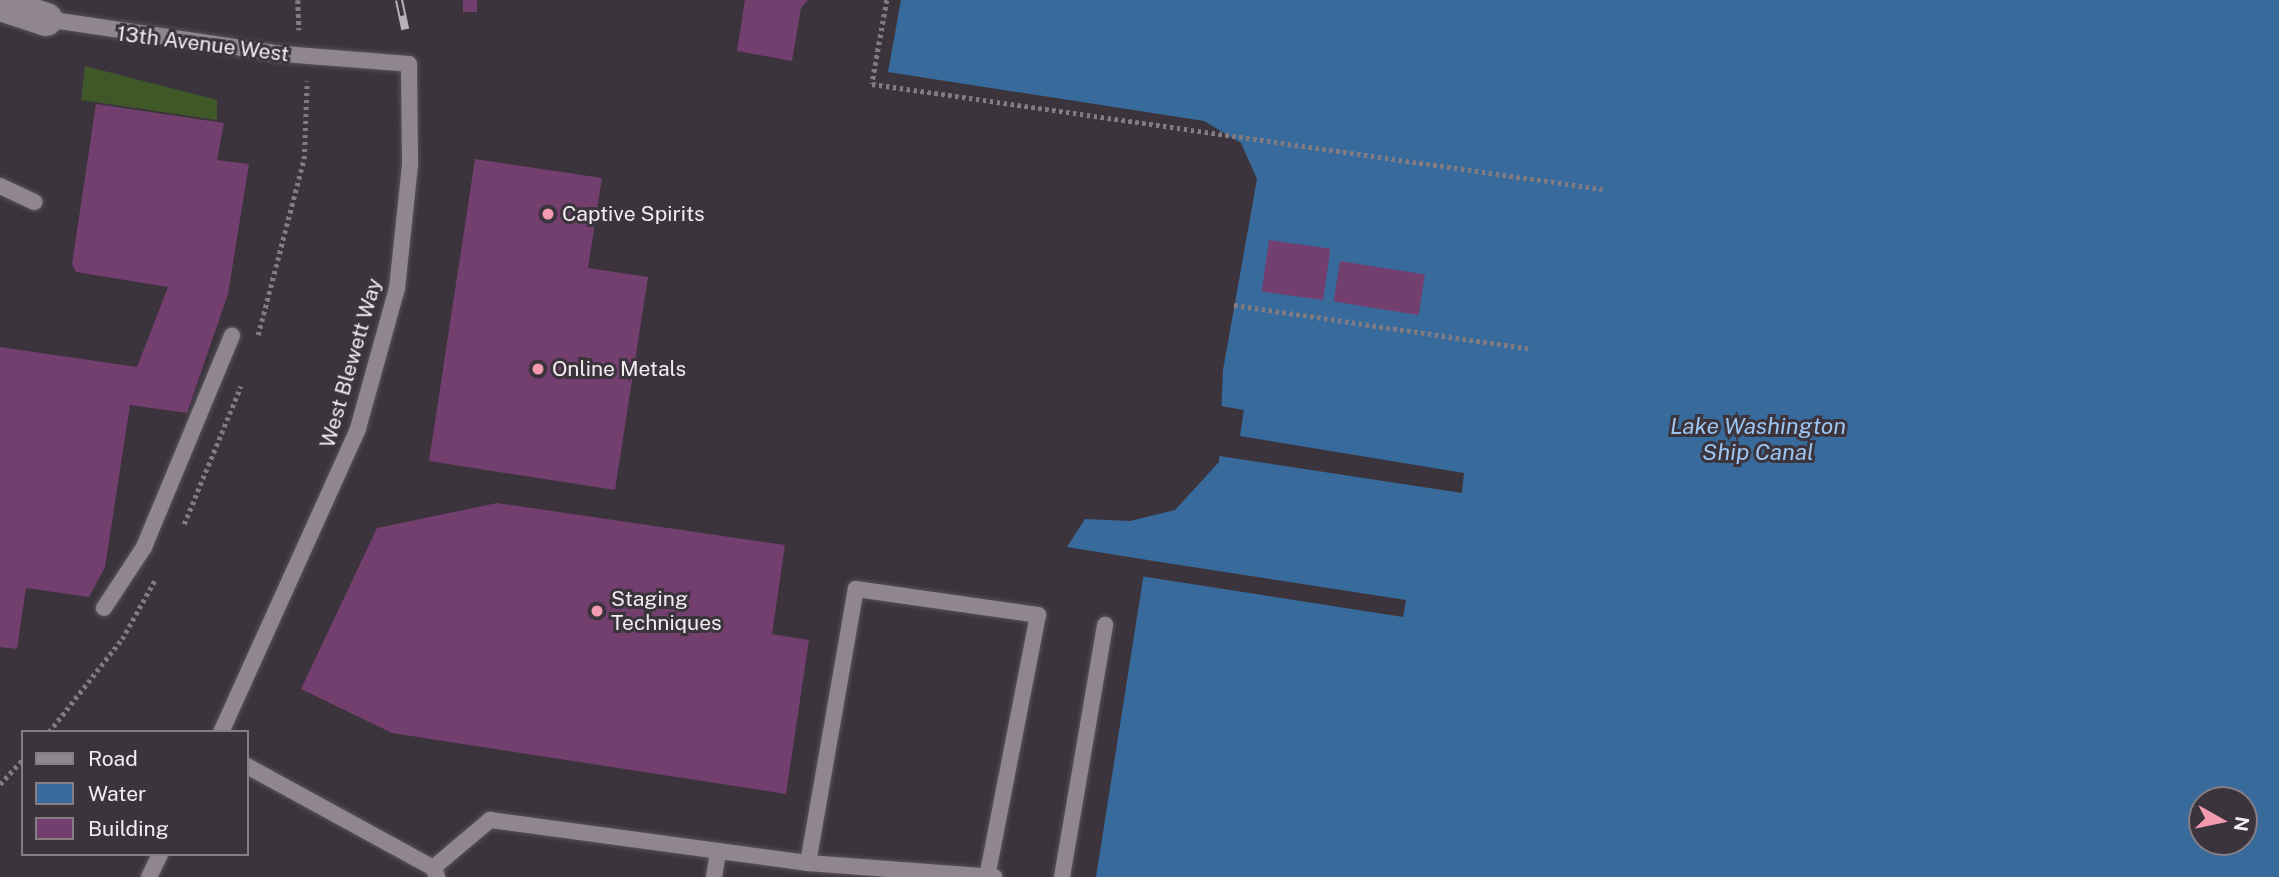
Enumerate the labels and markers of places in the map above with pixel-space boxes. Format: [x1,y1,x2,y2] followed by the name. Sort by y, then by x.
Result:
[562,201,705,227] place label: Captive Spirits
[540,206,556,222] marker: Captive Spirits
[552,356,686,382] place label: Online Metals
[530,361,546,377] marker: Online Metals
[611,586,722,636] place label: Staging Techniques
[589,603,605,619] marker: Staging Techniques

